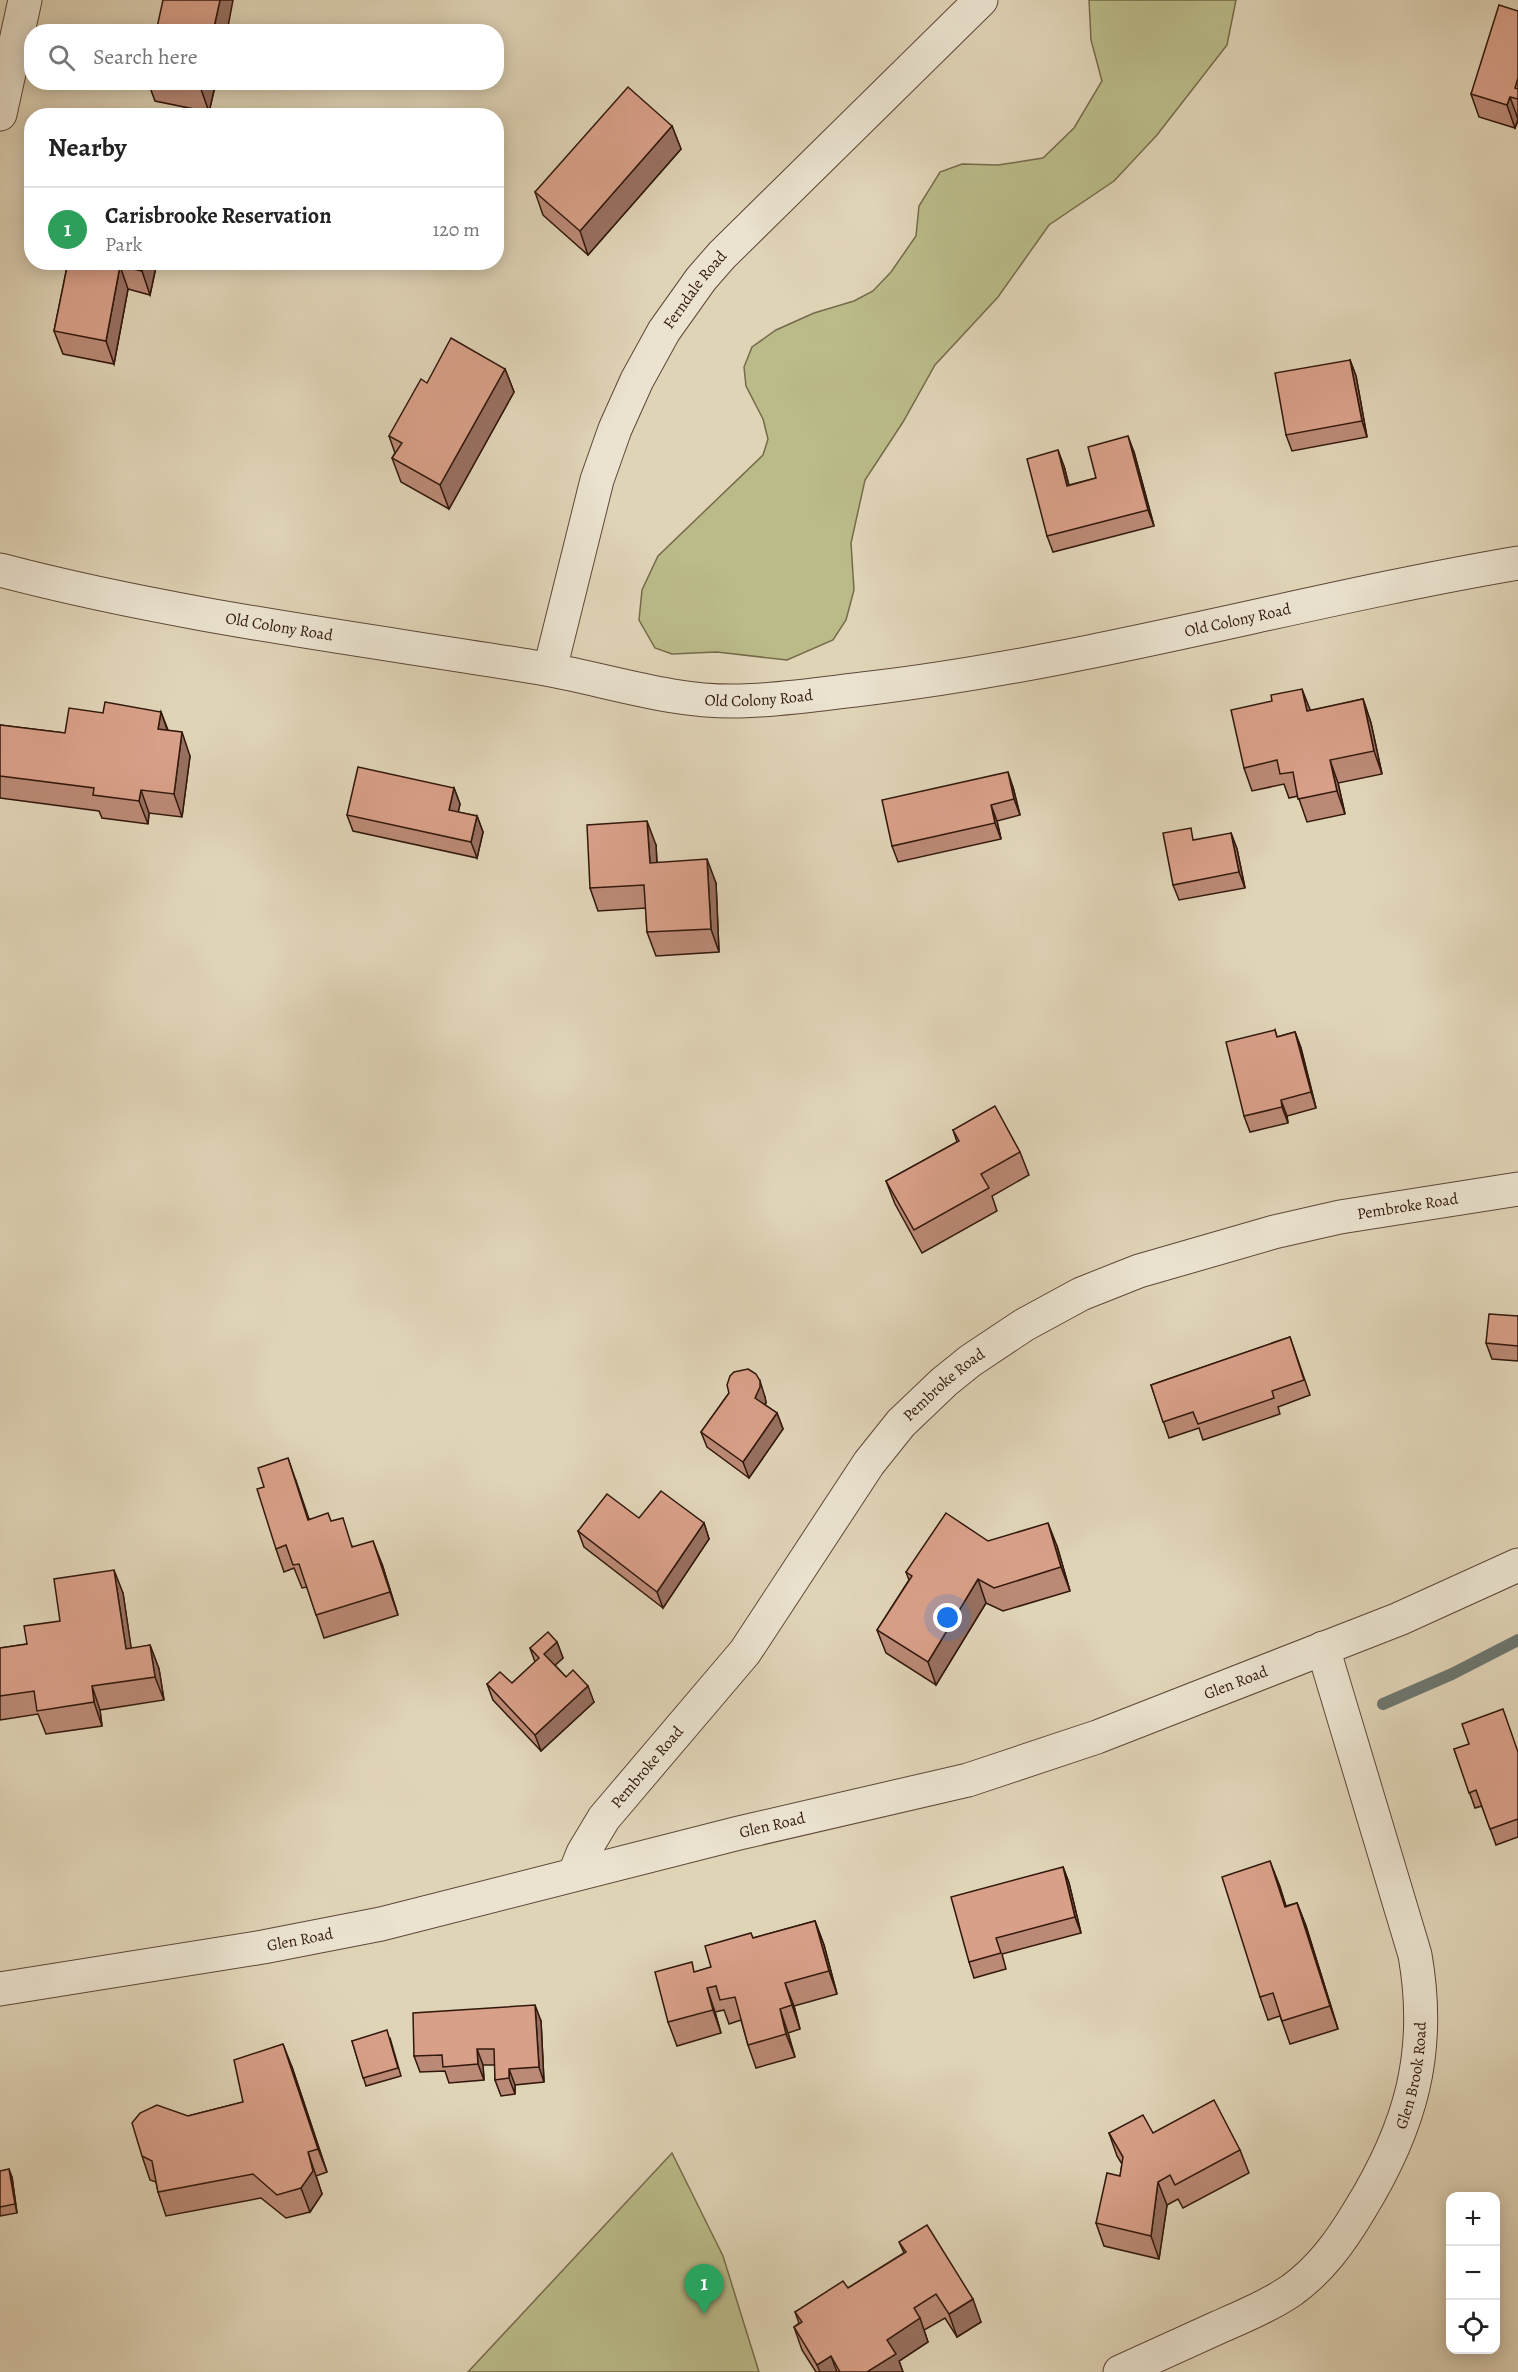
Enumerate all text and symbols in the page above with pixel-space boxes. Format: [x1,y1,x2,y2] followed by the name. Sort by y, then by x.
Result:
[24,24,504,90] search box
[45,41,78,74] icon: search
[93,42,198,72] text: Search here
[48,130,127,165] text: Nearby
[105,201,332,231] text: Carisbrooke Reservation
[64,216,71,243] text: 1
[432,216,480,243] text: 120 m
[105,231,143,258] text: Park
[658,246,732,333] street label: Ferndale Road
[1182,598,1293,643] street label: Old Colony Road
[224,607,335,647] street label: Old Colony Road
[704,684,814,712] street label: Old Colony Road
[1355,1188,1460,1225] street label: Pembroke Road
[898,1343,990,1426] street label: Pembroke Road
[933,1603,962,1632] your location
[1201,1660,1271,1705] street label: Glen Road
[606,1721,689,1813] street label: Pembroke Road
[737,1807,808,1844] street label: Glen Road
[265,1923,335,1957] street label: Glen Road
[1390,2021,1432,2132] street label: Glen Brook Road
[1446,2192,1500,2354] map controls
[1446,2192,1500,2246] button: +
[1446,2246,1500,2300] button: −
[684,2264,724,2314] pin: 1
[1446,2300,1500,2354] button: locate

